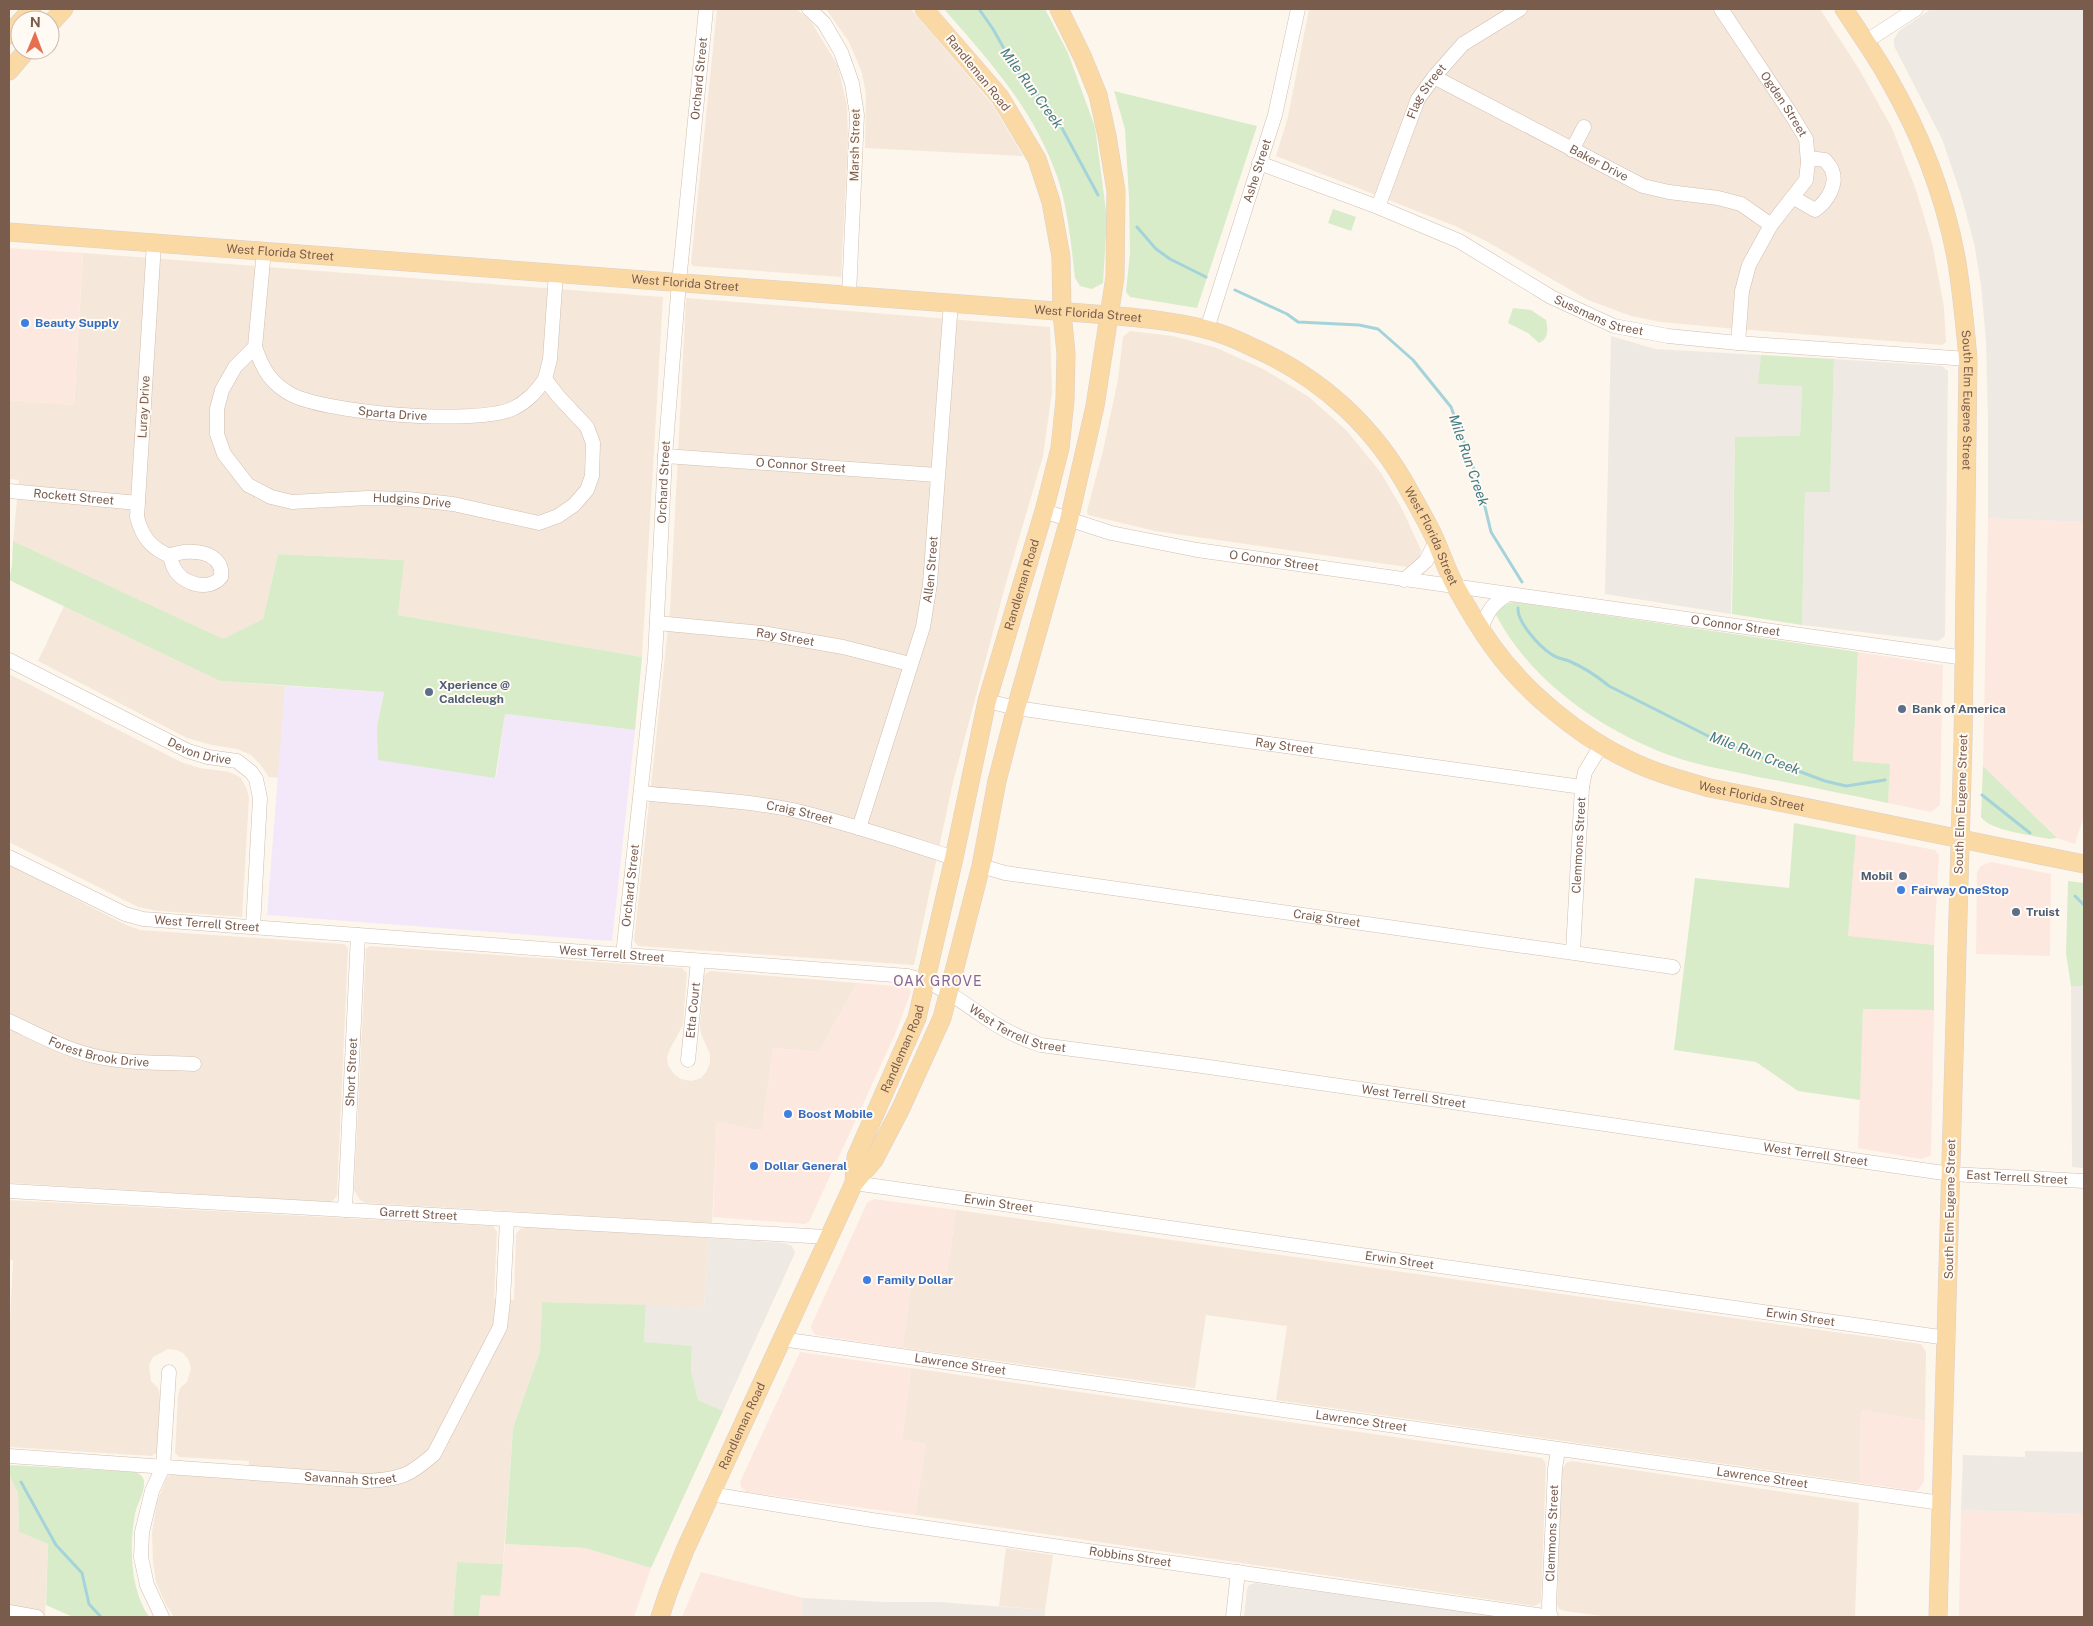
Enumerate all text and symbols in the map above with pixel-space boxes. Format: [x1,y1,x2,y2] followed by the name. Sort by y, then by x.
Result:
[10,10,60,60] north arrow
[30,14,41,30] text: N
[943,32,1013,114] street label: Randleman Road
[688,36,710,121] street label: Orchard Street
[997,45,1067,132] water label: Mile Run Creek
[1404,61,1449,121] street label: Flag Street
[1758,69,1810,140] street label: Ogden Street
[847,108,863,182] street label: Marsh Street
[1241,137,1274,204] street label: Ashe Street
[1567,142,1631,184] street label: Baker Drive
[226,241,335,264] street label: West Florida Street
[631,272,740,294] street label: West Florida Street
[1552,292,1645,338] street label: Sussmans Street
[1034,302,1143,325] street label: West Florida Street
[35,316,119,330] place label: Beauty Supply
[19,317,31,329] marker: Beauty Supply
[1958,329,1975,471] street label: South Elm Eugene Street
[135,375,153,439] street label: Luray Drive
[357,404,428,423] street label: Sparta Drive
[1446,412,1492,508] water label: Mile Run Creek
[655,440,673,524] street label: Orchard Street
[755,455,846,476] street label: O Connor Street
[1401,484,1461,588] street label: West Florida Street
[33,486,115,508] street label: Rockett Street
[373,491,452,511] street label: Hudgins Drive
[920,535,941,604] street label: Allen Street
[1002,537,1042,632] street label: Randleman Road
[1228,548,1320,574] street label: O Connor Street
[1690,613,1781,639] street label: O Connor Street
[755,625,816,649] street label: Ray Street
[439,678,510,706] place label: Xperience @ Caldcleugh
[423,686,435,698] marker: Xperience @ Caldcleugh
[1912,702,2006,716] place label: Bank of America
[1896,703,1908,715] marker: Bank of America
[1707,728,1803,778] water label: Mile Run Creek
[1952,733,1970,874] street label: South Elm Eugene Street
[165,735,232,767] street label: Devon Drive
[1254,735,1315,757] street label: Ray Street
[1697,778,1806,814] street label: West Florida Street
[1569,796,1588,894] street label: Clemmons Street
[765,798,835,827] street label: Craig Street
[619,843,642,927] street label: Orchard Street
[1861,869,1893,883] place label: Mobil
[1897,870,1909,882] marker: Mobil
[1911,883,2009,897] place label: Fairway OneStop
[1895,884,1907,896] marker: Fairway OneStop
[2026,905,2060,919] place label: Truist
[2010,906,2022,918] marker: Truist
[1292,907,1362,930] street label: Craig Street
[154,913,260,935] street label: West Terrell Street
[559,943,665,965] street label: West Terrell Street
[893,973,983,989] district label: OAK GROVE
[683,981,703,1039] street label: Etta Court
[966,1001,1067,1055] street label: West Terrell Street
[878,1003,927,1095] street label: Randleman Road
[46,1034,150,1069] street label: Forest Brook Drive
[343,1037,360,1107] street label: Short Street
[1361,1082,1467,1111] street label: West Terrell Street
[798,1107,873,1121] place label: Boost Mobile
[782,1108,794,1120] marker: Boost Mobile
[1942,1138,1958,1279] street label: South Elm Eugene Street
[1762,1140,1869,1169] street label: West Terrell Street
[764,1159,847,1173] place label: Dollar General
[748,1160,760,1172] marker: Dollar General
[1966,1168,2069,1187] street label: East Terrell Street
[963,1192,1034,1215] street label: Erwin Street
[379,1205,458,1223] street label: Garrett Street
[1364,1249,1435,1272] street label: Erwin Street
[877,1273,953,1287] place label: Family Dollar
[861,1274,873,1286] marker: Family Dollar
[1765,1305,1836,1329] street label: Erwin Street
[914,1351,1007,1378] street label: Lawrence Street
[716,1380,768,1472] street label: Randleman Road
[1315,1408,1408,1434] street label: Lawrence Street
[1716,1464,1809,1491] street label: Lawrence Street
[304,1470,398,1488] street label: Savannah Street
[1543,1484,1561,1582] street label: Clemmons Street
[1088,1544,1173,1570] street label: Robbins Street

